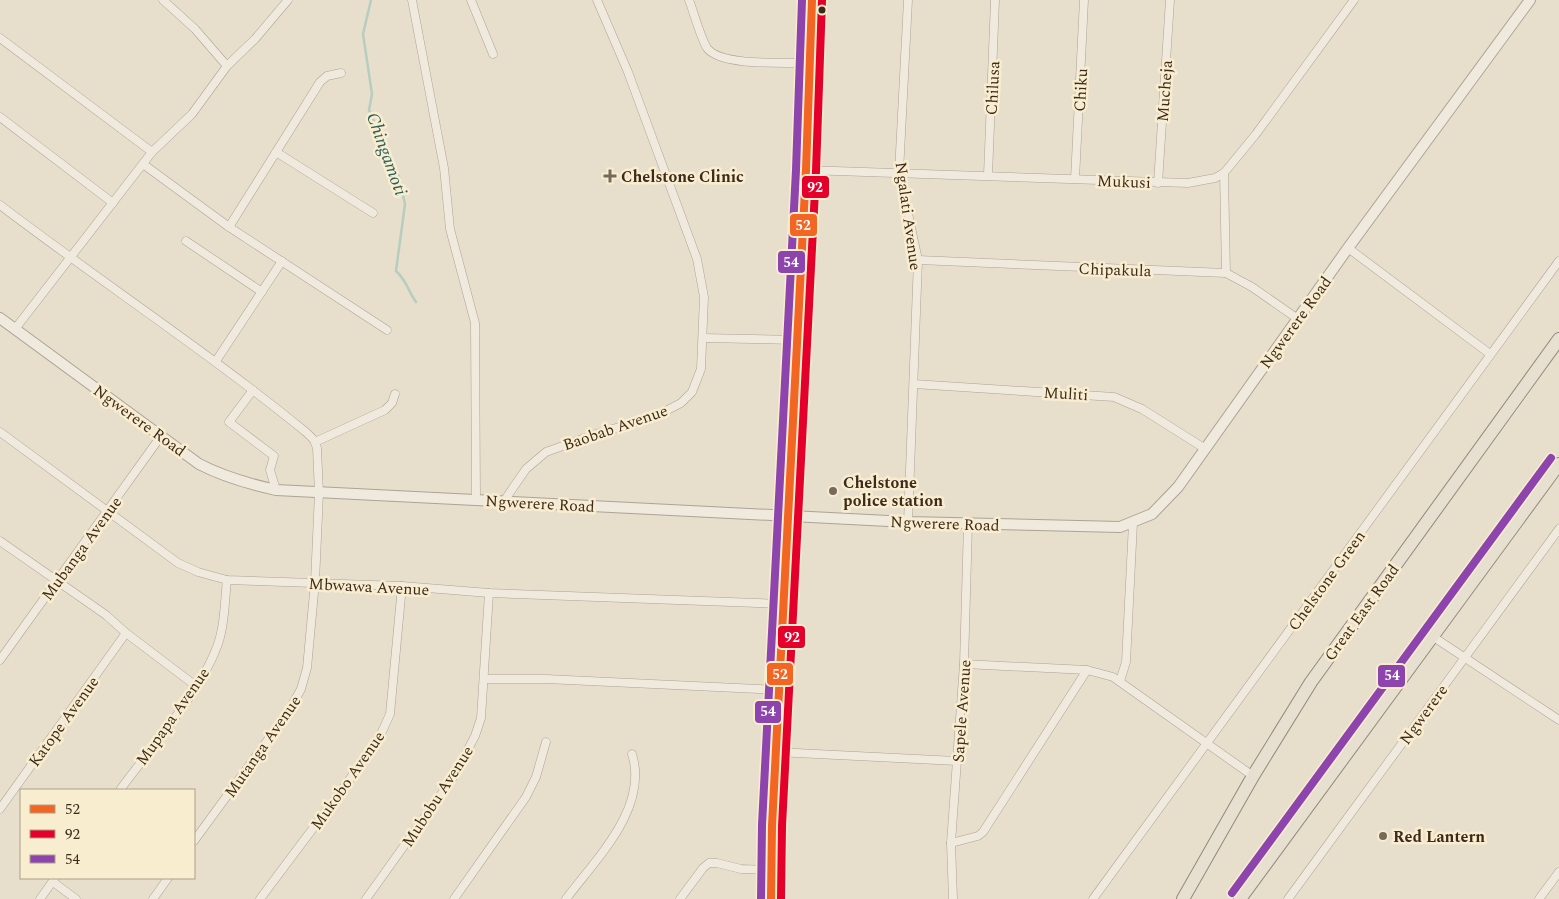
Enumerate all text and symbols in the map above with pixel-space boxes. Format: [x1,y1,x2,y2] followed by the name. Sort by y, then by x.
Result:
[817,5,827,15] unlabelled marker
[1151,59,1179,123] street label: Mucheja
[980,60,1006,116] street label: Chilusa
[1068,68,1094,112] street label: Chiku
[359,109,414,200] water label: Chingamoti
[889,160,927,272] street label: Ngalati Avenue
[621,165,744,189] place label: Chelstone Clinic
[603,169,617,183] marker: Chelstone Clinic
[1097,169,1151,195] street label: Mukusi
[801,175,830,199] line badge: 92
[807,177,823,198] text: 92
[789,213,818,237] line badge: 52
[795,215,811,236] text: 52
[777,250,806,274] line badge: 54
[783,252,799,273] text: 54
[1078,257,1152,283] street label: Chipakula
[1254,271,1338,374] street label: Ngwerere Road
[88,379,191,463] street label: Ngwerere Road
[1043,381,1089,407] street label: Muliti
[560,399,671,457] street label: Baobab Avenue
[843,471,943,513] place label: Chelstone police station
[827,485,839,497] marker: Chelstone police station
[485,489,595,519] street label: Ngwerere Road
[36,492,128,606] street label: Mubanga Avenue
[890,510,1000,538] street label: Ngwerere Road
[1282,525,1371,636] street label: Chelstone Green
[1318,559,1405,666] street label: Great East Road
[308,572,430,602] street label: Mbwawa Avenue
[777,625,806,649] line badge: 92
[784,627,800,648] text: 92
[946,659,978,763] street label: Sapele Avenue
[766,662,794,686] line badge: 52
[130,663,216,771] street label: Mupapa Avenue
[772,664,788,685] text: 52
[1377,664,1406,688] line badge: 54
[1384,665,1400,686] text: 54
[23,671,105,772] street label: Katope Avenue
[1394,679,1454,750] street label: Ngwerere
[218,690,307,803] street label: Mutanga Avenue
[754,700,782,724] line badge: 54
[760,701,776,722] text: 54
[305,726,391,835] street label: Mukobo Avenue
[396,741,480,852] street label: Mubobu Avenue
[20,789,195,879] legend
[65,798,80,821] text: 52
[65,823,80,846] text: 92
[1393,825,1485,849] place label: Red Lantern
[1377,830,1389,842] marker: Red Lantern
[65,848,81,871] text: 54

